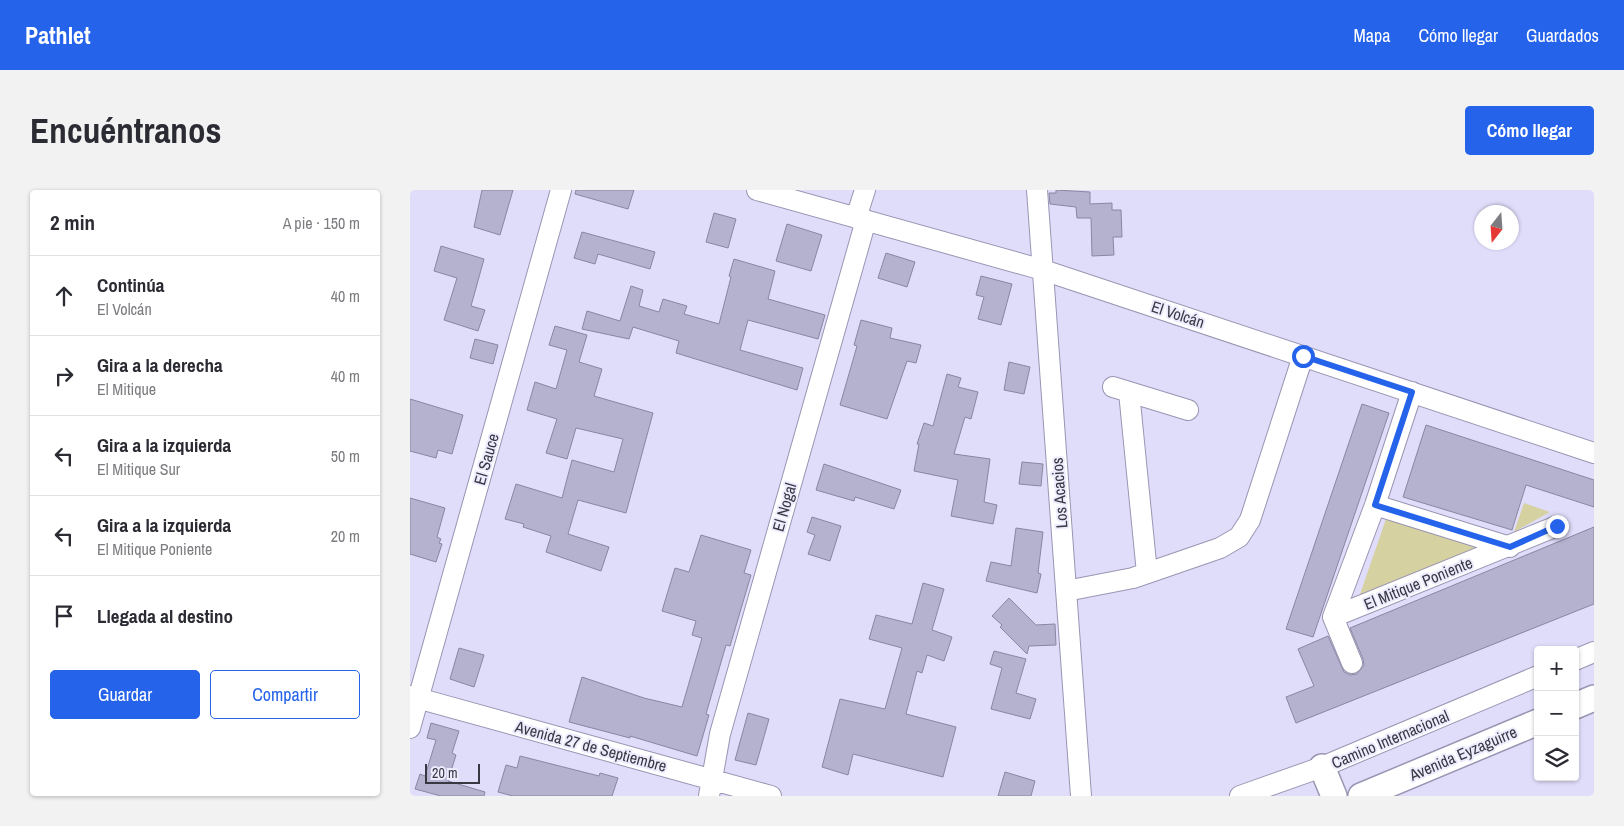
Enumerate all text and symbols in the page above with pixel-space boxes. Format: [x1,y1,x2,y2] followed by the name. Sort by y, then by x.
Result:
[25,19,91,51] text: Pathlet
[1353,23,1390,48] text: Mapa
[1418,23,1498,48] text: Cómo llegar
[1526,23,1599,48] text: Guardados
[1465,106,1594,155] button: Cómo llegar
[30,107,221,154] text: Encuéntranos
[1474,205,1519,250] north arrow
[50,208,95,237] text: 2 min
[283,212,360,234] text: A pie · 150 m
[97,272,165,298] text: Continúa
[50,282,78,310] icon: ahead
[331,285,360,307] text: 40 m
[1149,295,1207,333] street label: El Volcán
[97,298,152,320] text: El Volcán
[1292,345,1315,368] route start
[97,352,223,378] text: Gira a la derecha
[50,362,78,390] icon: right
[331,365,360,387] text: 40 m
[97,378,156,400] text: El Mitique
[468,431,504,487] street label: El Sauce
[97,432,231,458] text: Gira a la izquierda
[50,442,78,470] icon: left
[331,445,360,467] text: 50 m
[1046,457,1072,529] street label: Los Acacios
[97,458,180,480] text: El Mitique Sur
[767,480,801,534] street label: El Nogal
[97,512,231,538] text: Gira a la izquierda
[1546,515,1569,538] route end
[50,522,78,550] icon: left
[331,525,360,547] text: 20 m
[97,538,212,560] text: El Mitique Poniente
[1360,551,1476,615] street label: El Mitique Poniente
[50,602,78,630] icon: arrive
[97,603,233,629] text: Llegada al destino
[1534,646,1579,781] map controls
[1534,646,1579,691] button: +
[50,670,200,719] button: Guardar
[210,670,360,719] button: Compartir
[1534,691,1579,736] button: −
[1328,704,1452,774] street label: Camino Internacional
[512,715,669,777] street label: Avenida 27 de Septiembre
[1405,720,1520,786] street label: Avenida Eyzaguirre
[1534,736,1579,781] button: layers
[425,761,480,784] scale bar
[432,764,458,782] text: 20 m

